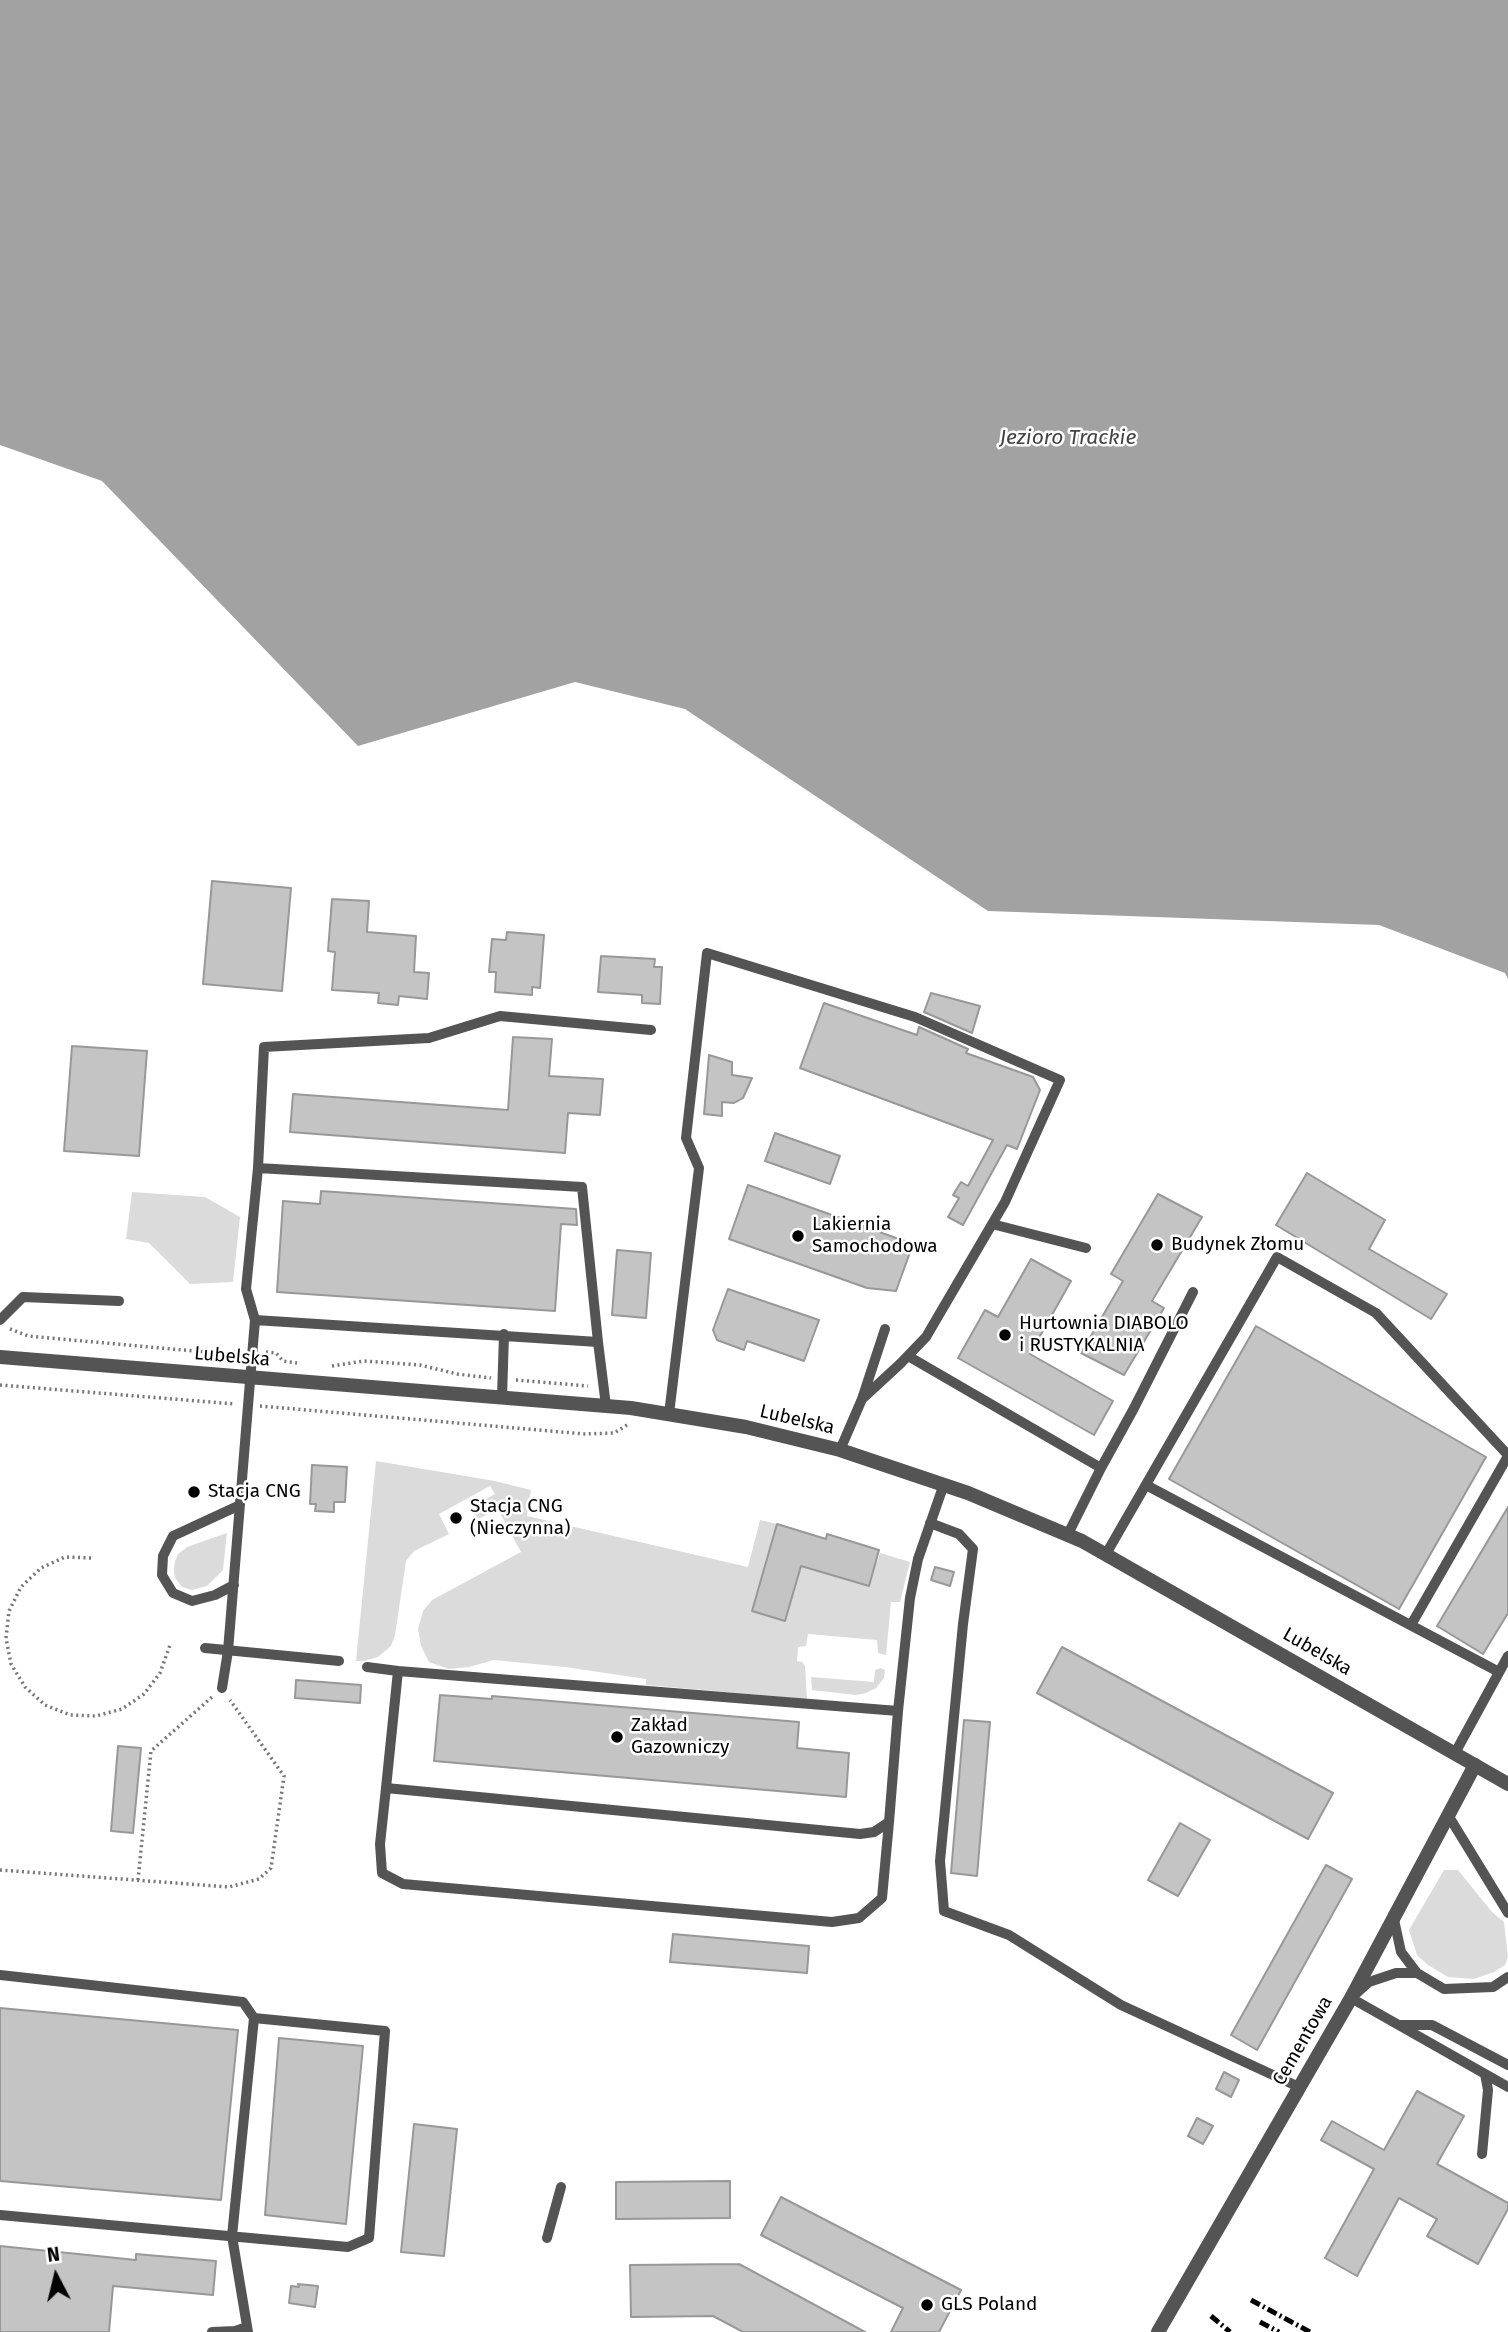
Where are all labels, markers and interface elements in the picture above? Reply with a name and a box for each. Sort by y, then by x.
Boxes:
water label: Jezioro Trackie [1000,425,1136,451]
place label: Lakiernia Samochodowa [812,1214,938,1258]
marker: Lakiernia Samochodowa [790,1228,806,1244]
place label: Budynek Złomu [1171,1234,1304,1256]
marker: Budynek Złomu [1149,1237,1165,1253]
place label: Hurtownia DIABOLO i RUSTYKALNIA [1019,1313,1189,1357]
marker: Hurtownia DIABOLO i RUSTYKALNIA [997,1327,1013,1343]
street label: Lubelska [193,1342,271,1372]
street label: Lubelska [757,1400,837,1440]
place label: Stacja CNG [208,1481,301,1503]
marker: Stacja CNG [186,1484,202,1500]
place label: Stacja CNG (Nieczynna) [470,1496,570,1540]
marker: Stacja CNG (Nieczynna) [448,1510,464,1526]
street label: Lubelska [1278,1623,1356,1681]
place label: Zakład Gazowniczy [631,1715,729,1759]
marker: Zakład Gazowniczy [609,1729,625,1745]
street label: Cementowa [1268,1992,1338,2090]
north arrow [21,2241,91,2311]
text: N [46,2242,61,2267]
place label: GLS Poland [941,2294,1037,2316]
marker: GLS Poland [919,2297,935,2313]

